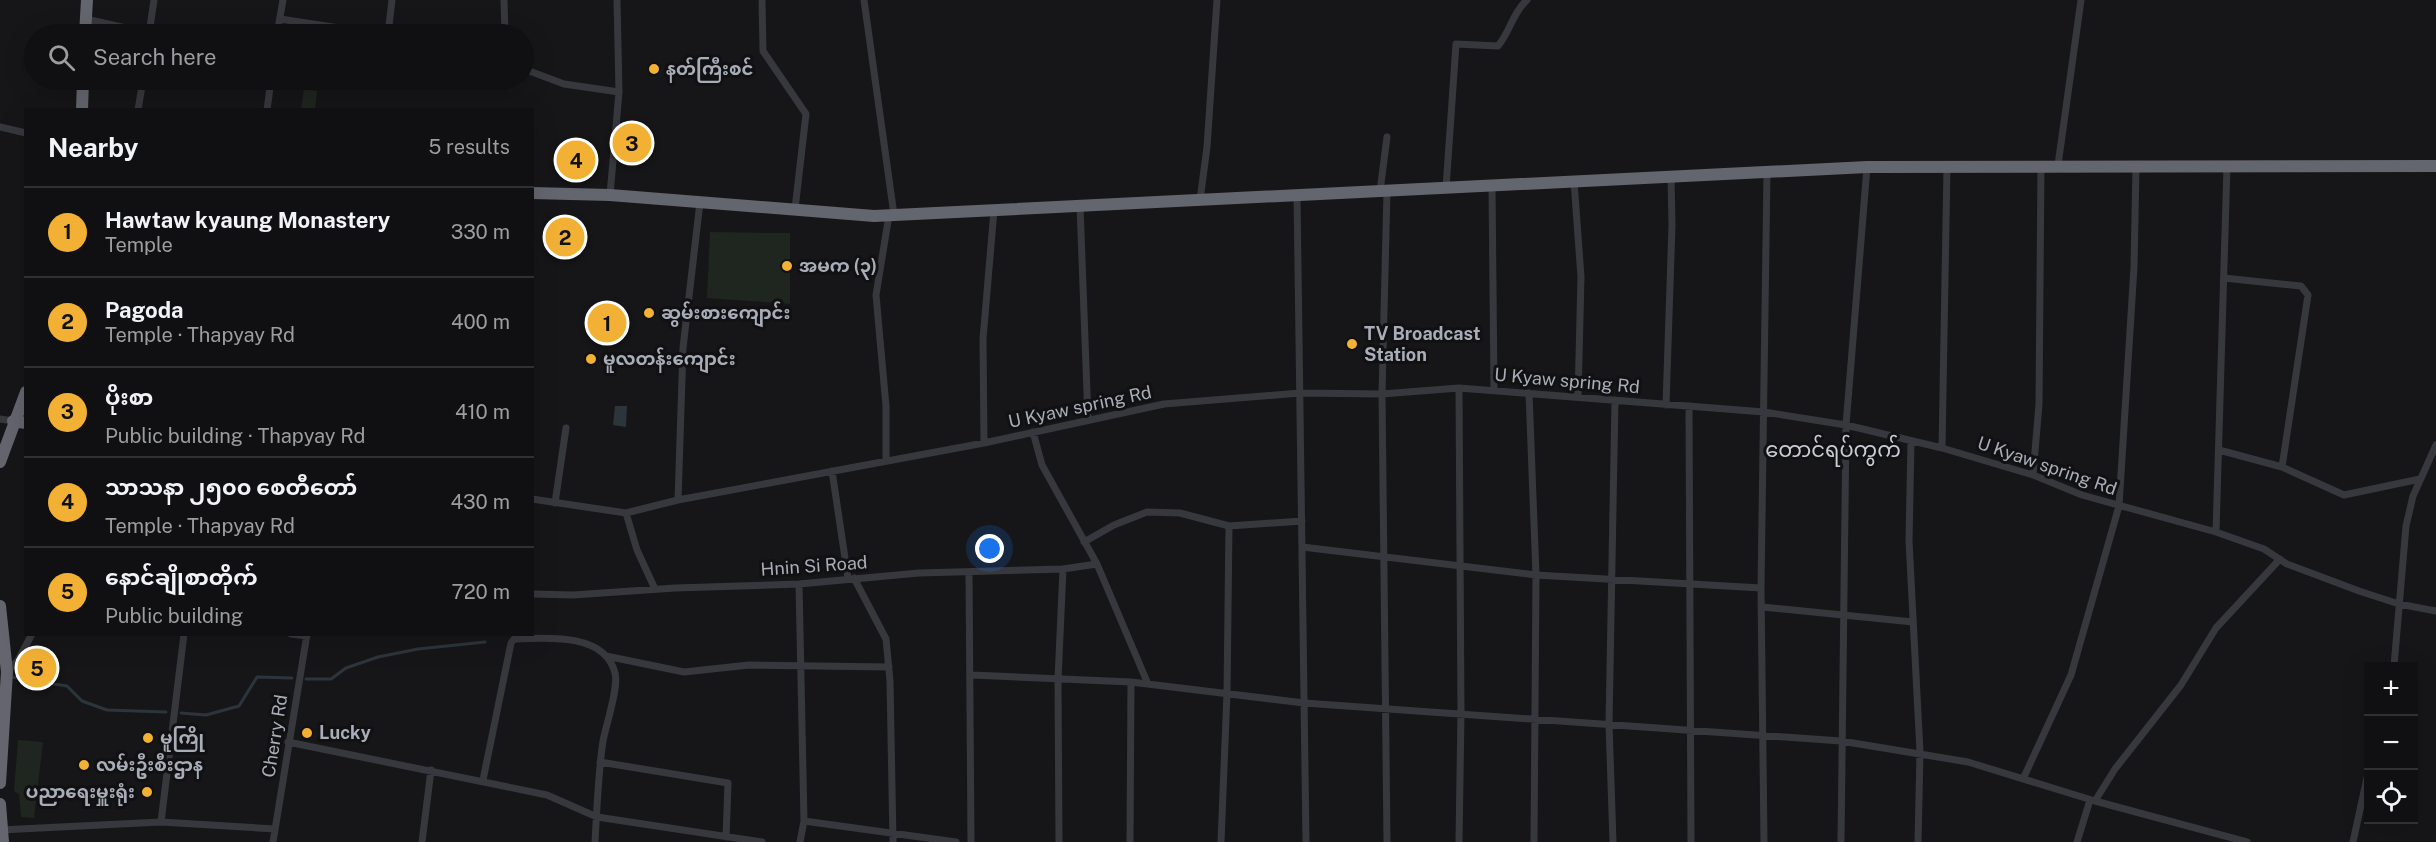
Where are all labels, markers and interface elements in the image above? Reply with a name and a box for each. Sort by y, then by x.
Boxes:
search box [24,24,534,90]
icon: search [45,41,78,74]
text: Search here [93,44,217,70]
place label: နတ်ကြီးစင် [666,57,753,83]
marker: နတ်ကြီးစင် [647,62,661,76]
pin: 3 [612,120,652,166]
text: Nearby [48,132,138,163]
text: 5 results [428,135,510,159]
pin: 4 [556,138,596,182]
text: Hawtaw kyaung Monastery [105,207,390,233]
pin: 2 [546,214,584,260]
text: 1 [63,220,72,244]
text: 330 m [451,220,510,244]
text: Temple [105,233,173,257]
place label: အမက (၃) [799,255,877,280]
marker: အမက (၃) [780,259,794,273]
text: Pagoda [105,297,184,323]
pin: 1 [588,300,626,346]
place label: ဆွမ်းစားကျောင်း [661,301,790,328]
marker: ဆွမ်းစားကျောင်း [642,306,656,320]
text: 2 [61,310,74,334]
text: 400 m [451,310,510,334]
text: Temple · Thapyay Rd [105,323,295,347]
place label: TV Broadcast Station [1364,323,1480,365]
marker: TV Broadcast Station [1345,337,1359,351]
place label: မူလတန်းကျောင်း [603,347,736,374]
marker: မူလတန်းကျောင်း [584,352,598,366]
street label: U Kyaw spring Rd [1493,364,1641,397]
street label: U Kyaw spring Rd [1006,381,1153,432]
text: ပိုးစာ [105,384,153,410]
text: 3 [61,400,74,424]
text: 410 m [455,400,510,424]
text: Public building · Thapyay Rd [105,424,365,448]
street label: U Kyaw spring Rd [1975,432,2120,499]
district label: တောင်ရပ်ကွက် [1765,434,1901,467]
text: သာသနာ ၂၅၀၀ စေတီတော် [105,474,357,500]
text: 4 [61,490,74,514]
text: 430 m [451,490,510,514]
text: Temple · Thapyay Rd [105,514,295,538]
your location [975,534,1004,563]
street label: Hnin Si Road [760,551,868,580]
text: နောင်ချိုစာတိုက် [105,564,258,590]
text: 5 [61,580,74,604]
text: 720 m [452,580,510,604]
text: Public building [105,604,243,628]
pin: 5 [18,646,57,690]
map controls [2364,662,2418,824]
button: + [2364,662,2418,716]
street label: Cherry Rd [258,693,291,779]
button: − [2364,716,2418,770]
place label: Lucky [319,722,371,743]
place label: မူကြို [160,726,205,752]
marker: Lucky [300,726,314,740]
marker: မူကြို [141,731,155,745]
place label: လမ်းဦးစီးဌာန [96,753,203,779]
marker: လမ်းဦးစီးဌာန [77,758,91,772]
button: locate [2364,770,2418,824]
place label: ပညာရေးမှူးရုံး [26,781,135,806]
marker: ပညာရေးမှူးရုံး [140,785,154,799]

